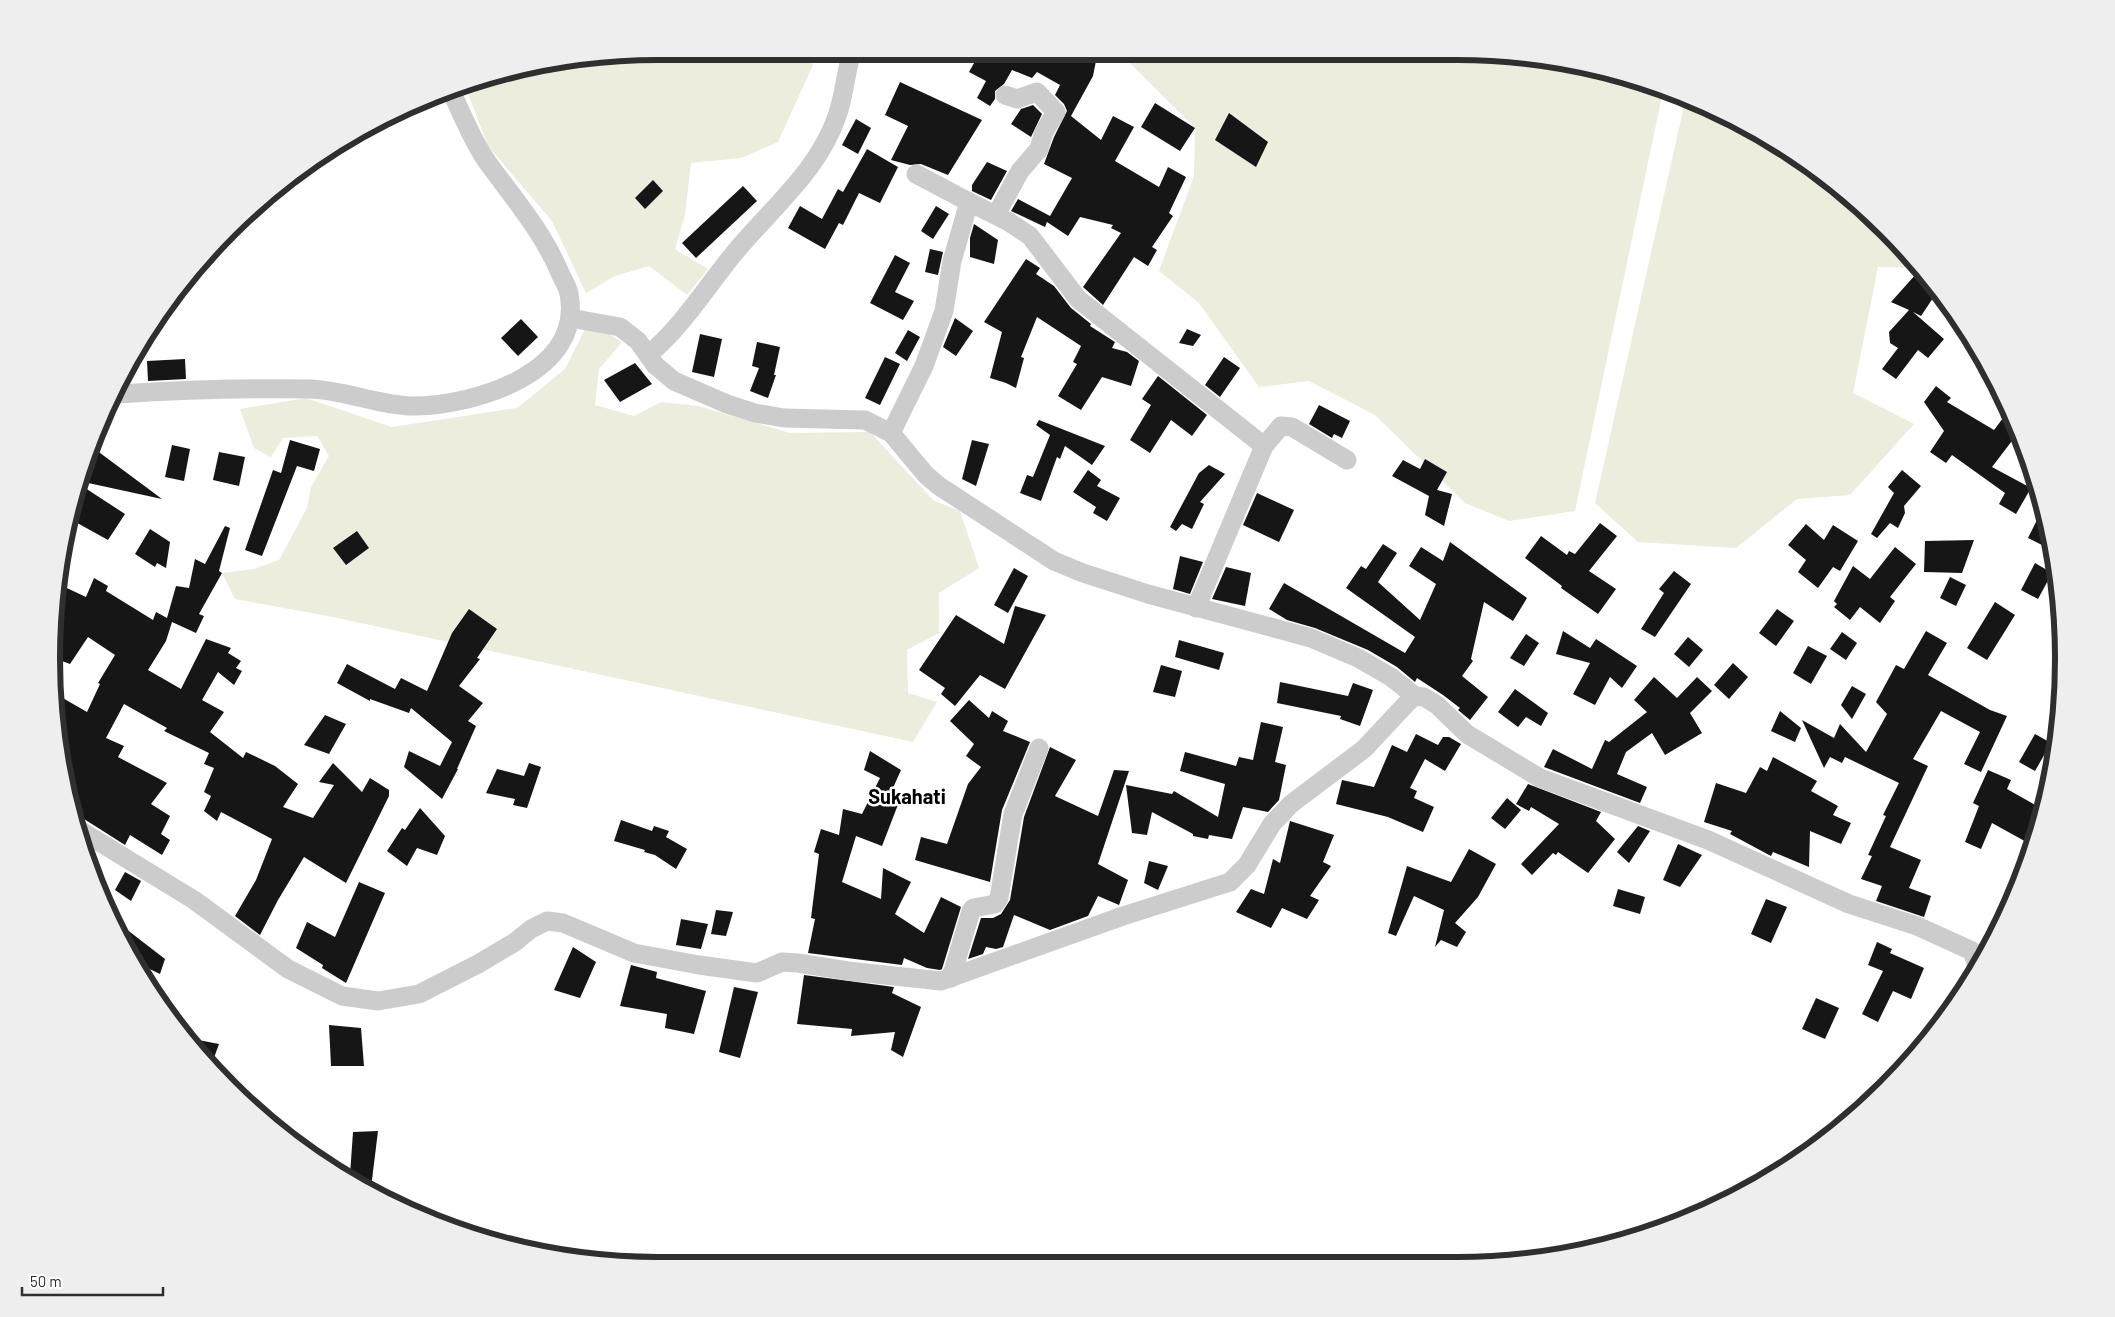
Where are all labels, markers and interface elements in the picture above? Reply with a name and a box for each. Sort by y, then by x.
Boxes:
district label: Sukahati [868,784,946,808]
scale bar [22,1264,164,1296]
text: 50 m [30,1272,62,1290]

